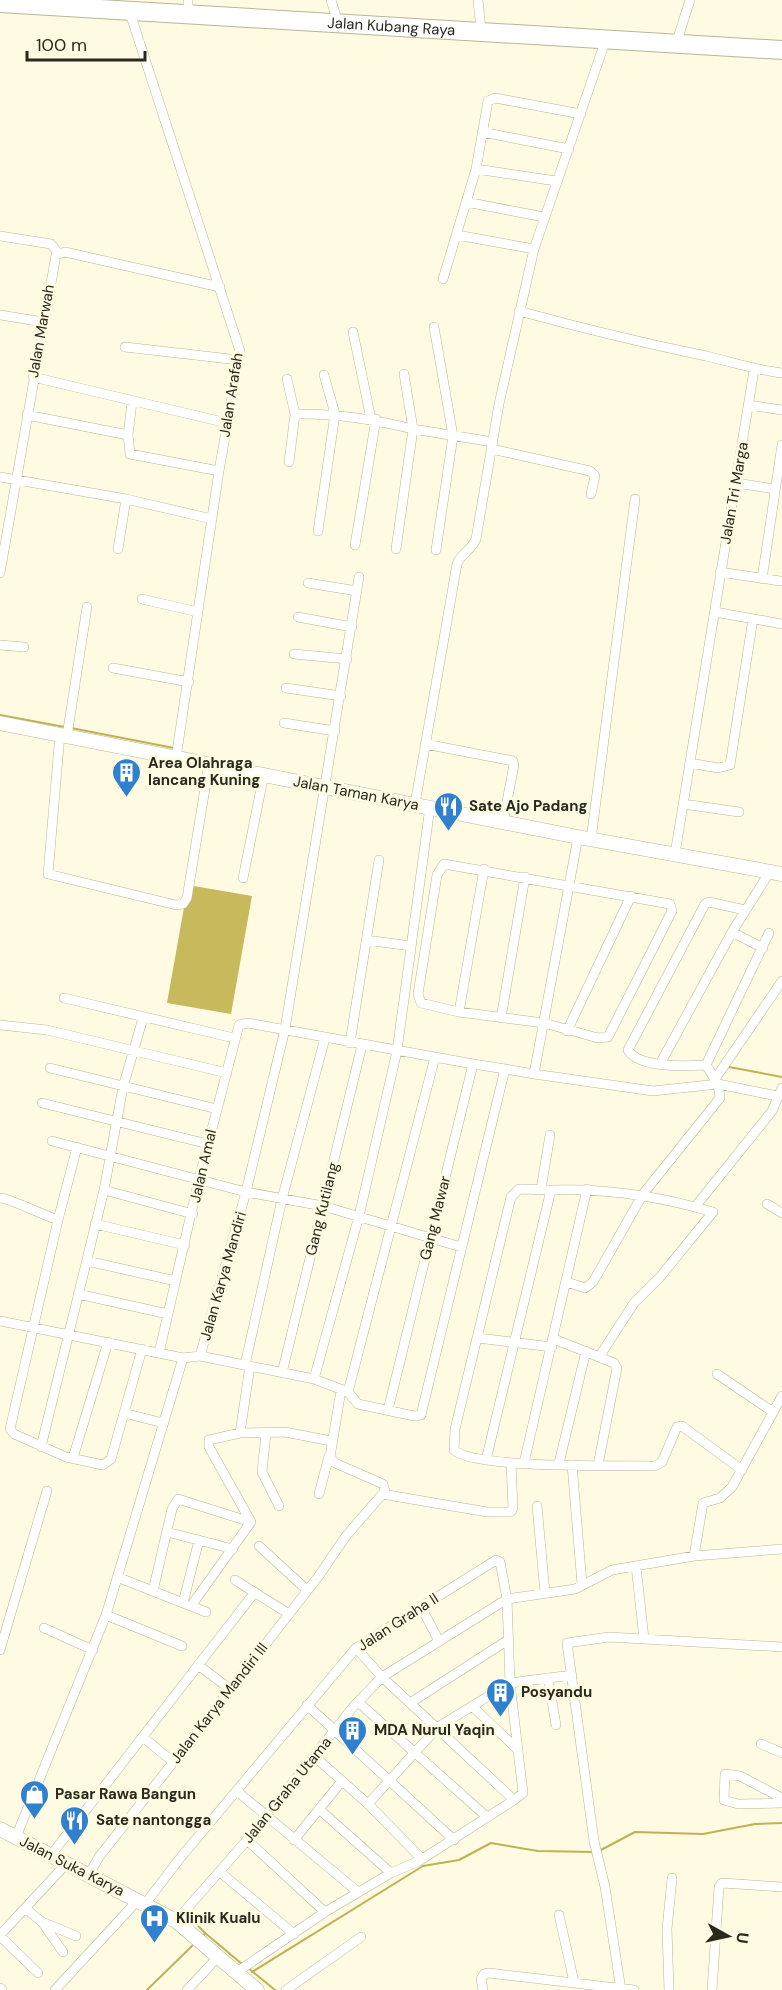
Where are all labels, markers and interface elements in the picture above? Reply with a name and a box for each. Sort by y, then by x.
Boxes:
street label: Jalan Kubang Raya [327,13,456,40]
scale bar [27,24,146,62]
text: 100 m [36,33,87,57]
street label: Jalan Marwah [23,283,59,379]
street label: Jalan Arafah [214,351,248,439]
street label: Jalan Tri Marga [715,440,753,546]
place label: Area Olahraga lancang Kuning [148,753,260,790]
building icon: Area Olahraga lancang Kuning [111,756,143,798]
street label: Jalan Taman Karya [291,771,421,815]
restaurant icon: Sate Ajo Padang [432,790,464,832]
place label: Sate Ajo Padang [469,796,587,816]
street label: Jalan Amal [185,1127,221,1205]
street label: Gang Kutilang [301,1160,343,1258]
street label: Gang Mawar [415,1173,455,1262]
street label: Jalan Karya Mandiri [195,1209,251,1343]
street label: Jalan Graha II [354,1588,442,1656]
street label: Jalan Karya Mandiri III [166,1639,272,1767]
building icon: Posyandu [484,1676,516,1718]
place label: Posyandu [521,1682,592,1702]
building icon: MDA Nurul Yaqin [337,1714,369,1756]
place label: MDA Nurul Yaqin [374,1720,495,1740]
street label: Jalan Graha Utama [238,1733,336,1847]
shop icon: Pasar Rawa Bangun [18,1778,50,1820]
place label: Pasar Rawa Bangun [55,1784,196,1804]
restaurant icon: Sate nantongga [59,1804,91,1846]
place label: Sate nantongga [96,1810,211,1830]
street label: Jalan Suka Karya [16,1831,128,1901]
hospital icon: Klinik Kualu [139,1902,171,1944]
north arrow [698,1906,758,1966]
place label: Klinik Kualu [176,1908,260,1928]
text: U [731,1931,754,1945]

